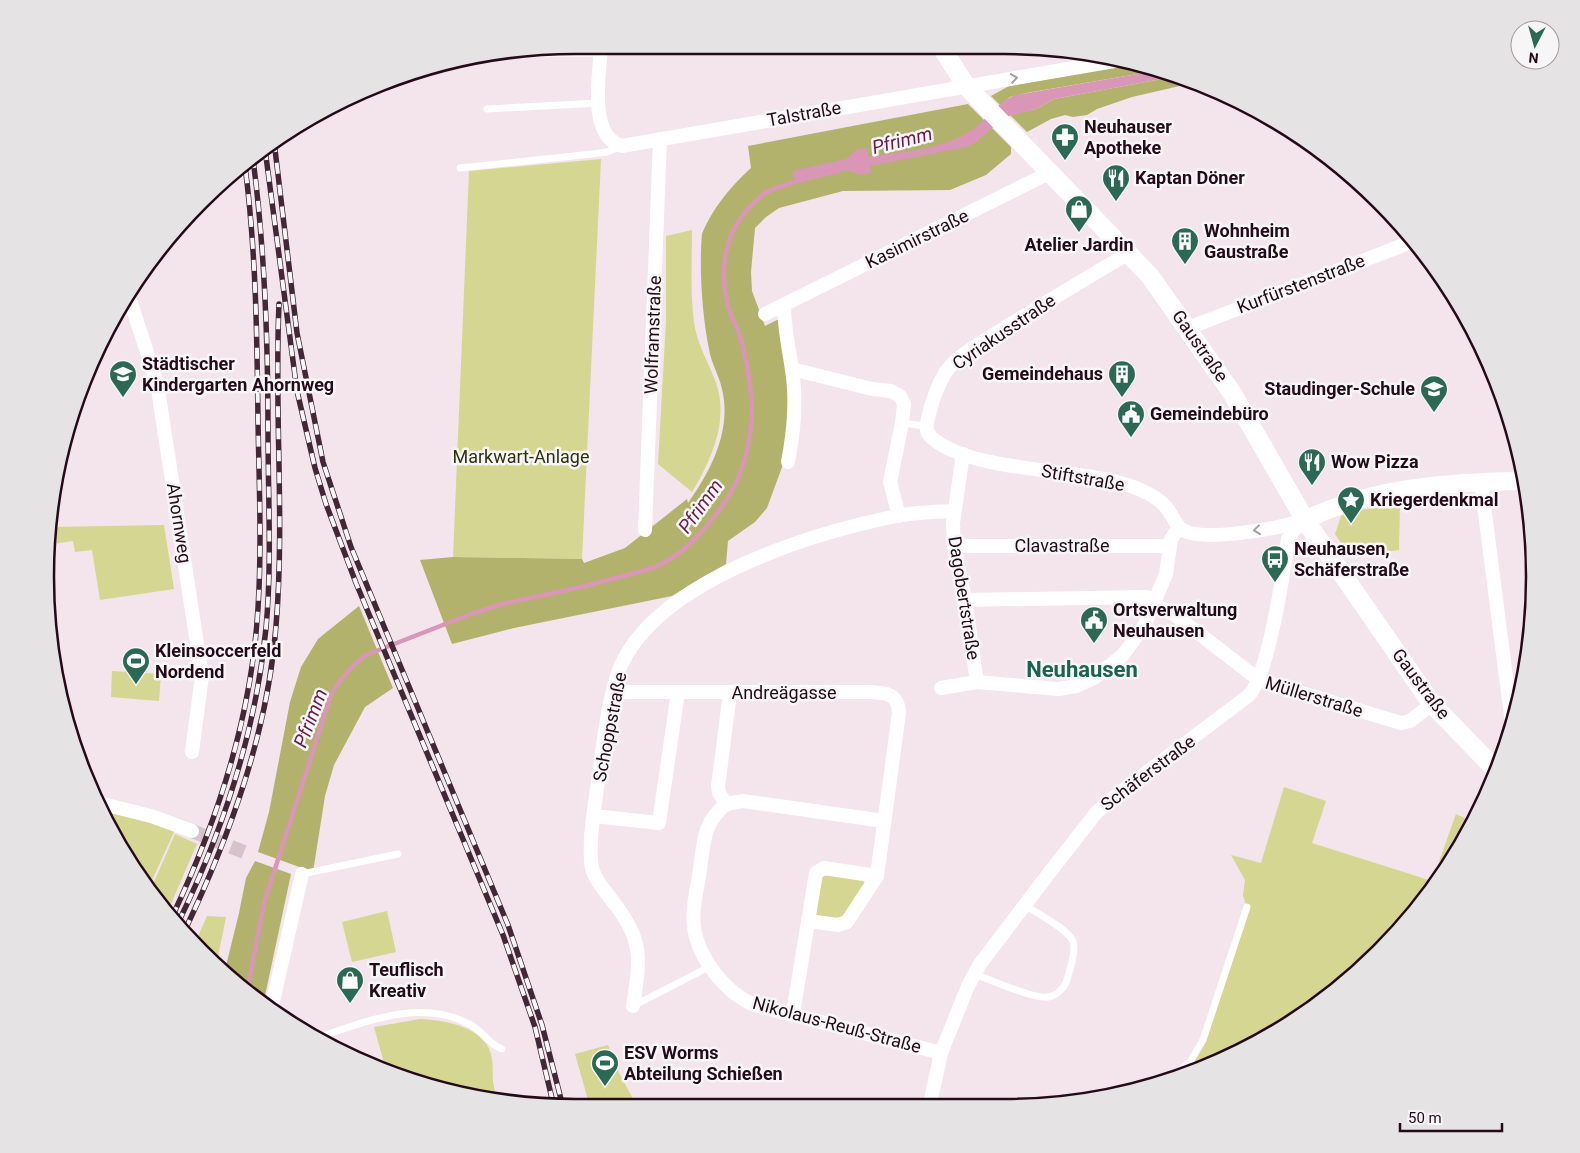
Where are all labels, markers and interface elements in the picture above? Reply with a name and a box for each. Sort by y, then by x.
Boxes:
north arrow [1510,20,1560,70]
text: N [1528,49,1539,66]
one-way arrow [1010,73,1018,83]
street label: Talstraße [765,97,843,130]
place label: Neuhauser Apotheke [1084,116,1172,158]
water label: Pfrimm [870,122,935,159]
pharmacy icon: Neuhauser Apotheke [1050,122,1080,161]
restaurant icon: Kaptan Döner [1101,163,1131,202]
place label: Kaptan Döner [1135,167,1245,188]
shop icon: Atelier Jardin [1064,194,1094,233]
street label: Kasimirstraße [862,205,972,273]
place label: Wohnheim Gaustraße [1204,220,1290,262]
building icon: Wohnheim Gaustraße [1170,226,1200,265]
place label: Atelier Jardin [1024,234,1134,255]
street label: Kurfürstenstraße [1234,250,1368,318]
street label: Wolframstraße [640,275,665,395]
street label: Cyriakusstraße [948,289,1059,374]
street label: Gaustraße [1168,306,1233,386]
place label: Städtischer Kindergarten Ahornweg [142,353,334,395]
school or university icon: Städtischer Kindergarten Ahornweg [108,359,138,398]
building icon: Gemeindehaus [1107,359,1137,398]
place label: Gemeindehaus [982,363,1103,384]
school or university icon: Staudinger-Schule [1419,374,1449,413]
place label: Staudinger-Schule [1264,378,1415,399]
public building icon: Gemeindebüro [1116,399,1146,438]
place label: Gemeindebüro [1150,403,1269,424]
park label: Markwart-Anlage [453,446,589,467]
restaurant icon: Wow Pizza [1297,447,1327,486]
place label: Wow Pizza [1331,451,1419,472]
street label: Stiftstraße [1040,460,1126,495]
water label: Pfrimm [673,475,728,538]
street label: Ahornweg [163,481,196,565]
place icon: Kriegerdenkmal [1336,485,1366,524]
place label: Kriegerdenkmal [1370,489,1499,510]
one-way arrow [1253,524,1261,535]
street label: Dagobertstraße [944,535,985,661]
street label: Clavastraße [1014,535,1110,556]
place label: Neuhausen, Schäferstraße [1294,538,1409,580]
bus stop icon: Neuhausen, Schäferstraße [1260,544,1290,583]
place label: Ortsverwaltung Neuhausen [1113,599,1237,641]
public building icon: Ortsverwaltung Neuhausen [1079,605,1109,644]
place label: Kleinsoccerfeld Nordend [155,640,281,682]
street label: Gaustraße [1388,644,1455,723]
sports icon: Kleinsoccerfeld Nordend [121,646,151,685]
district label: Neuhausen [1026,657,1138,682]
street label: Schoppstraße [589,670,630,784]
street label: Müllerstraße [1263,672,1366,721]
street label: Andreägasse [731,682,837,703]
water label: Pfrimm [289,686,332,751]
street label: Schäferstraße [1096,730,1199,815]
place label: Teuflisch Kreativ [369,959,444,1001]
shop icon: Teuflisch Kreativ [335,965,365,1004]
street label: Nikolaus-Reuß-Straße [751,992,924,1057]
place label: ESV Worms Abteilung Schießen [624,1042,783,1084]
sports icon: ESV Worms Abteilung Schießen [590,1048,620,1087]
scale bar [1400,1100,1502,1132]
text: 50 m [1408,1109,1442,1127]

